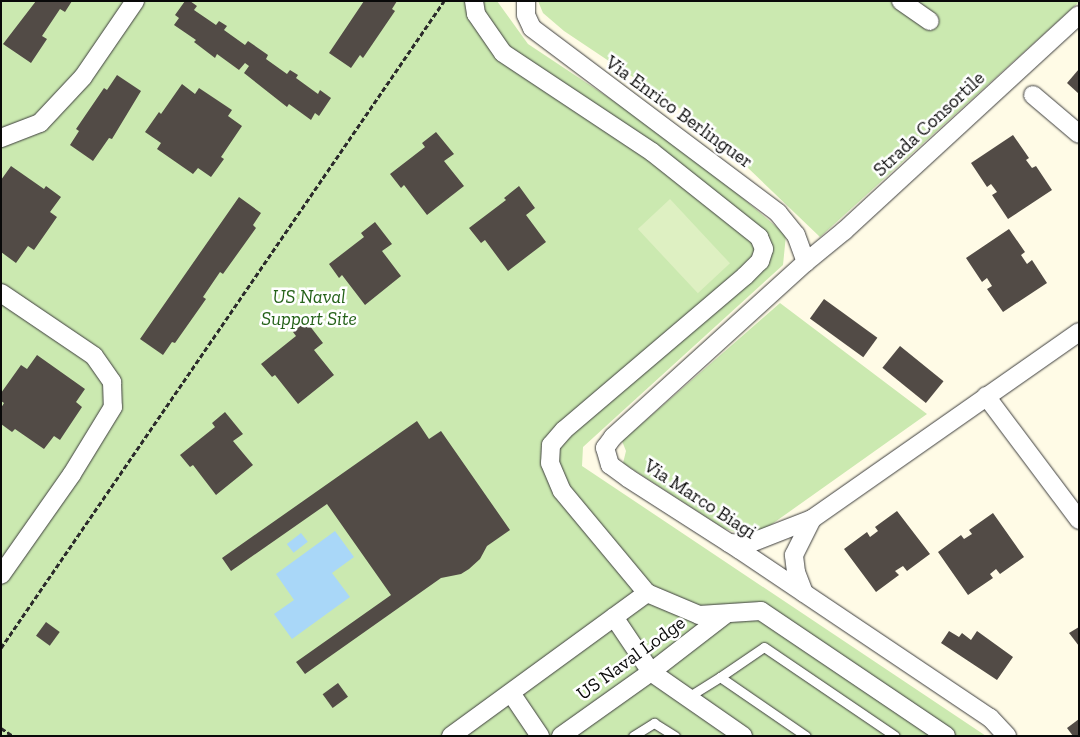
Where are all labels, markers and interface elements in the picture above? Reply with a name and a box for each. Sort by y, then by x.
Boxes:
street label: Via Enrico Berlinguer [601,51,757,173]
street label: Strada Consortile [869,67,989,181]
park label: US Naval Support Site [261,286,357,330]
street label: Via Marco Biagi [640,454,760,544]
street label: US Naval Lodge [572,611,690,705]

